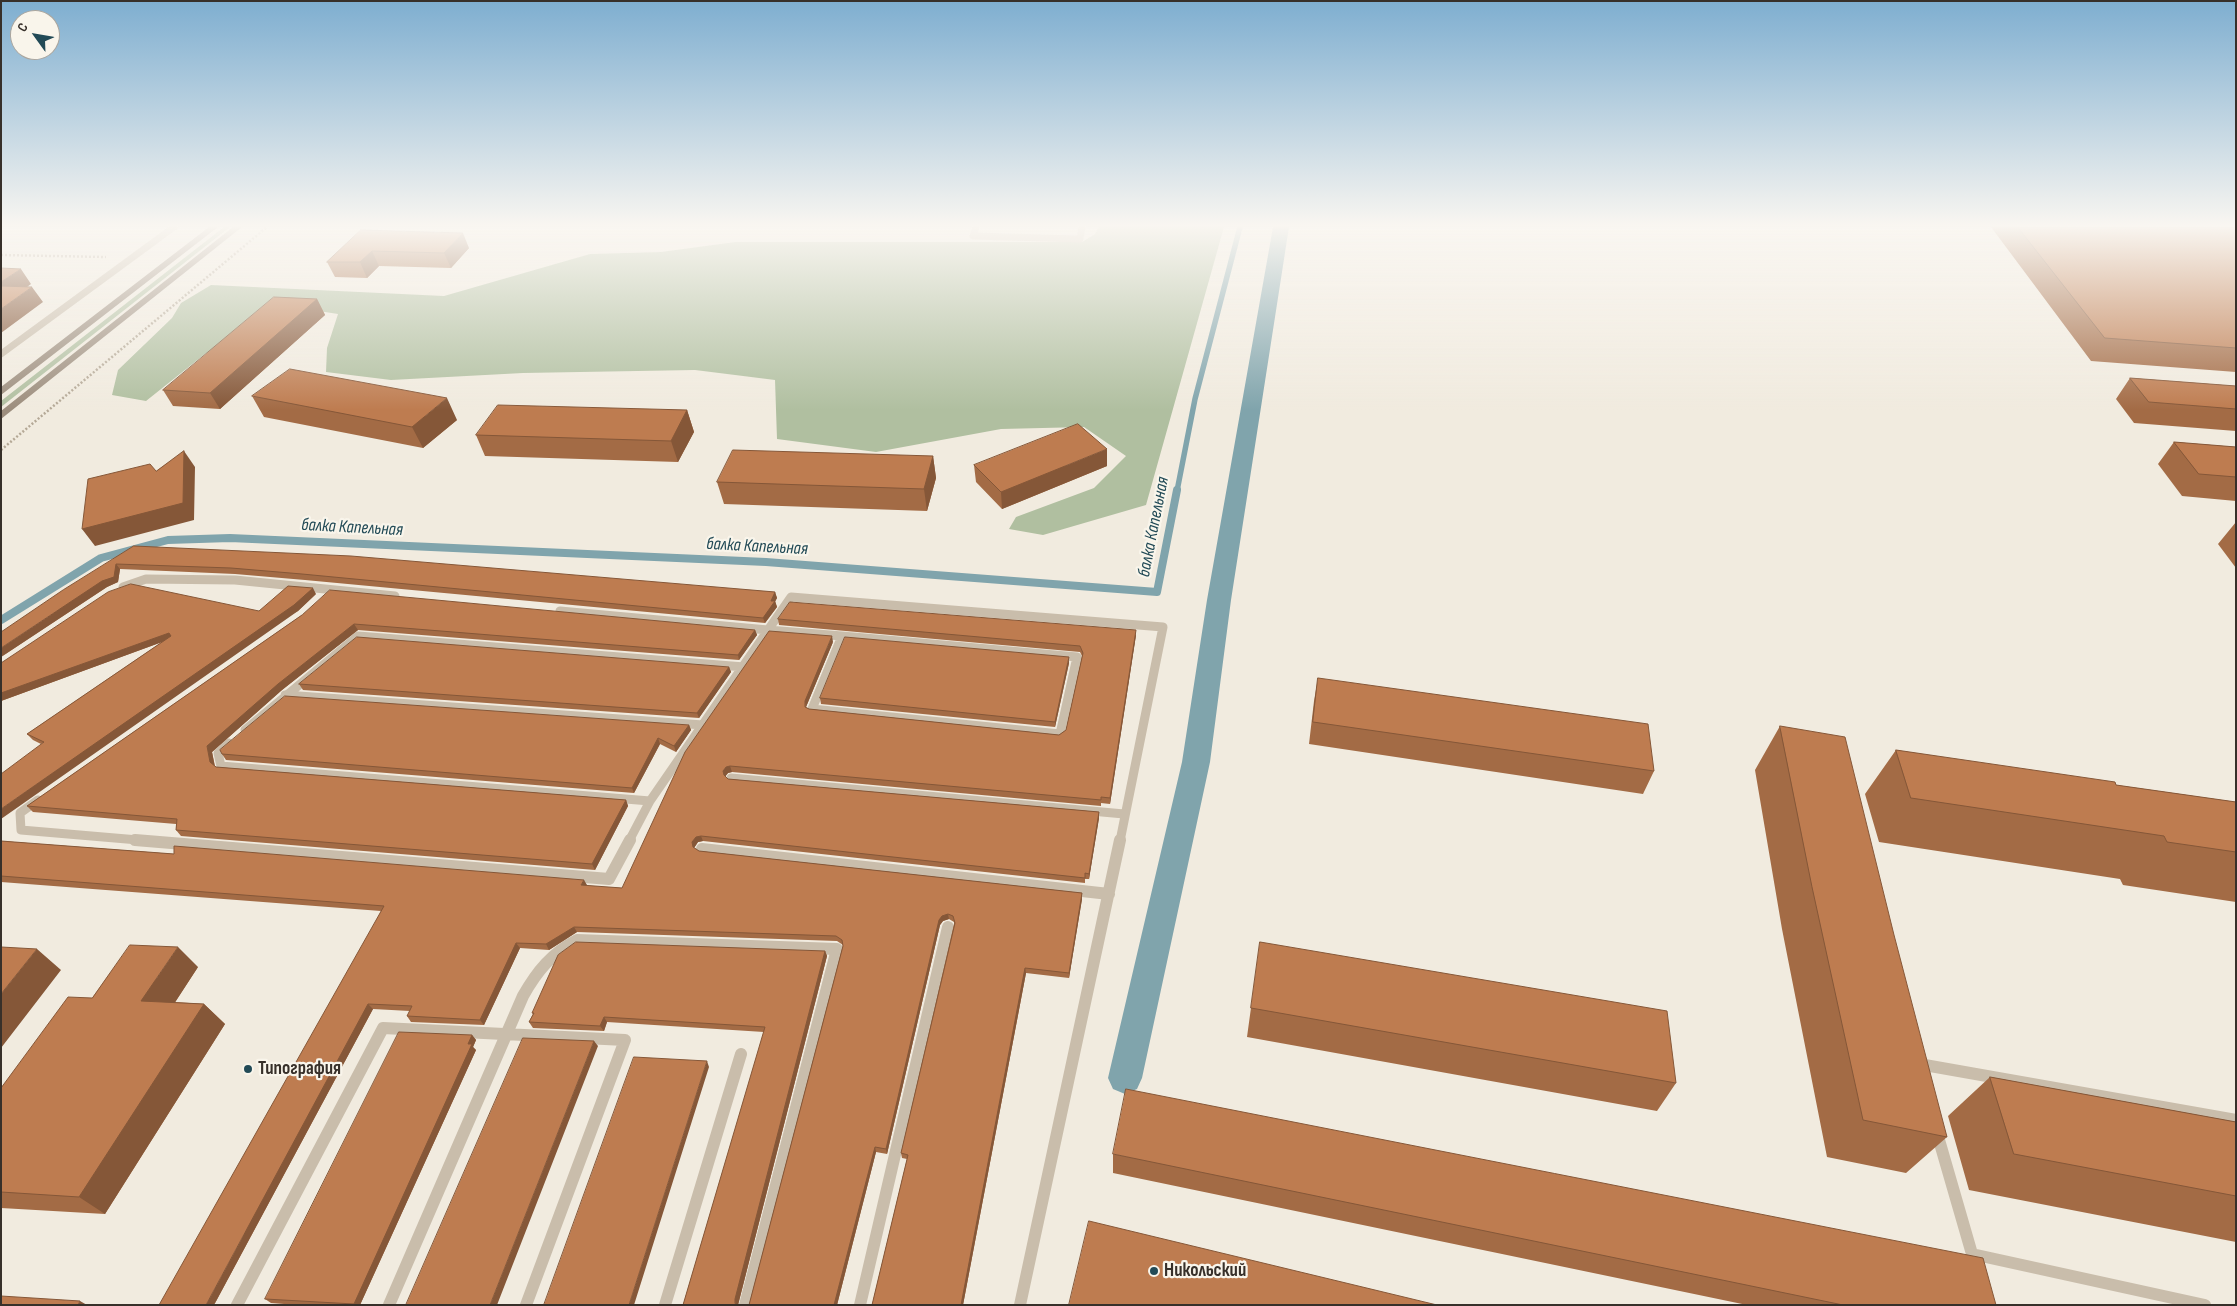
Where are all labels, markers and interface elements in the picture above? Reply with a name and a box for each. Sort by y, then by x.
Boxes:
north arrow [10,10,60,60]
text: С [14,20,32,35]
water label: балка Капельная [1134,475,1174,579]
water label: балка Капельная [301,515,403,541]
water label: балка Капельная [706,534,808,560]
place label: Типография [258,1058,341,1080]
marker: Типография [242,1063,254,1075]
place label: Никольский [1164,1260,1246,1282]
marker: Никольский [1148,1265,1160,1277]

